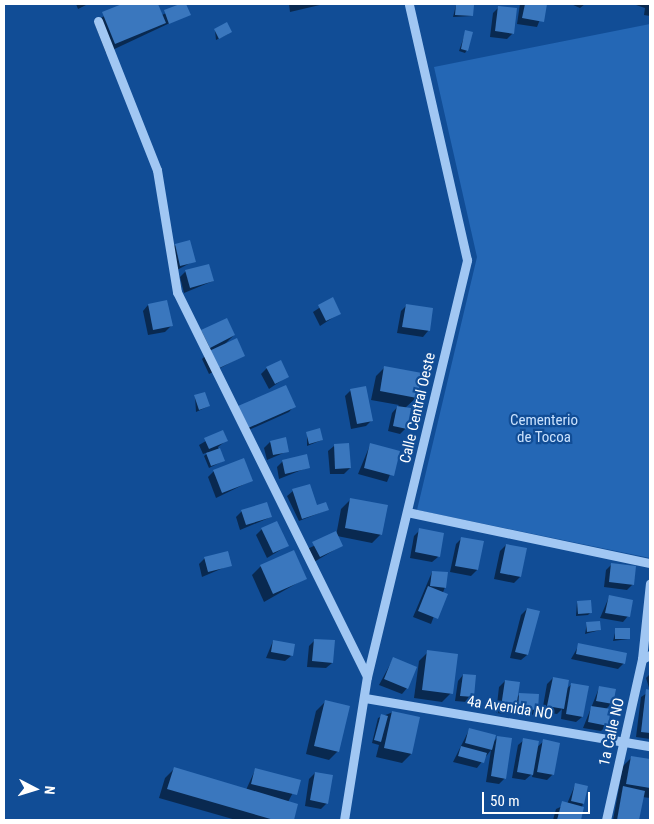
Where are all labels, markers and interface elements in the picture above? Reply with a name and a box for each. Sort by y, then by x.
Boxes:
street label: Calle Central Oeste [397,351,439,465]
park label: Cementerio de Tocoa [510,411,578,446]
street label: 4a Avenida NO [466,692,554,724]
street label: 1a Calle NO [595,696,629,768]
north arrow [10,764,60,814]
scale bar [484,782,592,814]
text: N [42,785,58,795]
text: 50 m [490,792,520,810]

